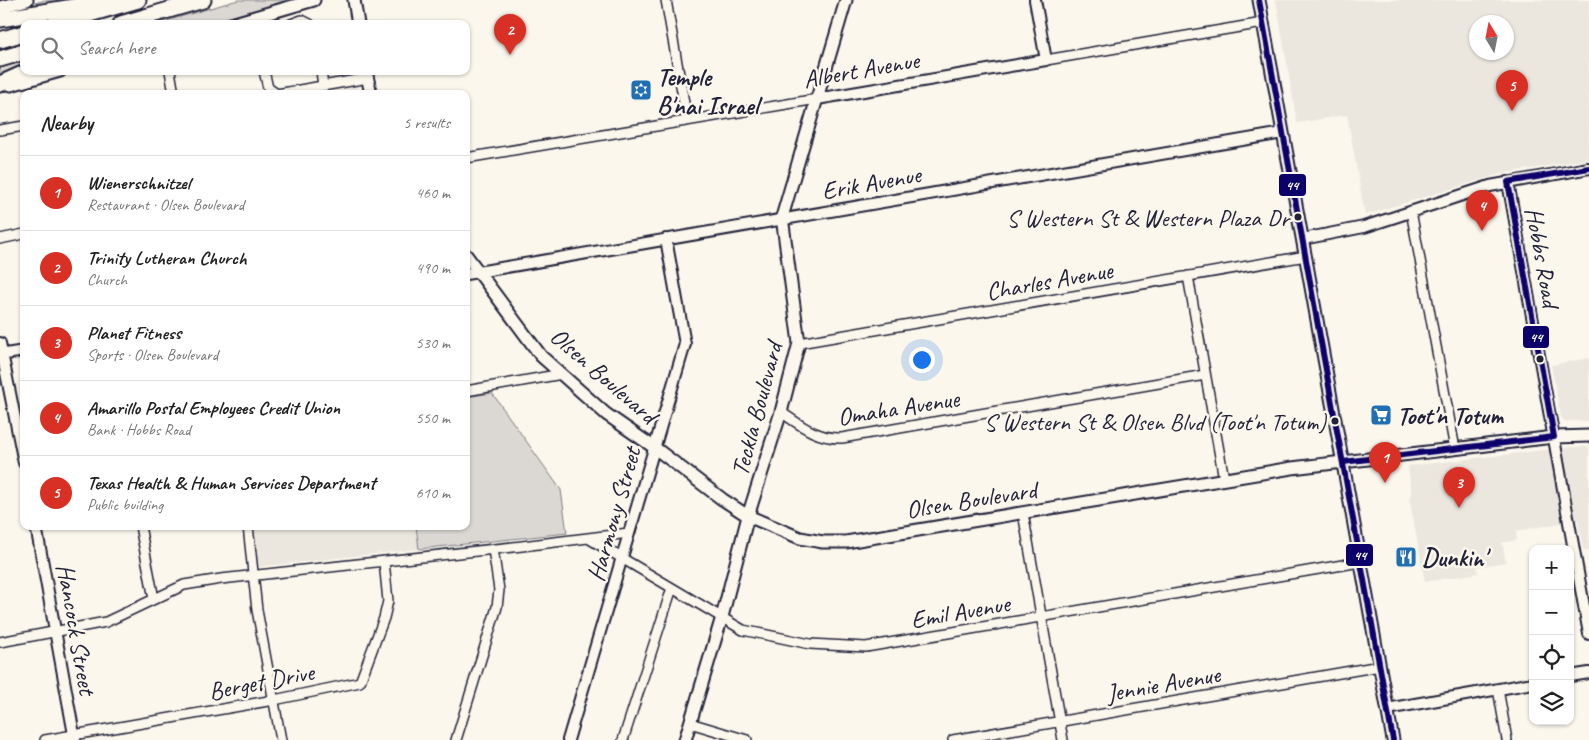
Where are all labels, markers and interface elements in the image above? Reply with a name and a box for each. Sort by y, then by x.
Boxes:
pin: 2 [494,14,526,55]
north arrow [1469,15,1514,60]
search box [20,20,470,75]
icon: search [38,34,66,62]
text: Search here [78,36,155,60]
street label: Albert Avenue [801,44,923,96]
place label: Temple B'nai Israel [657,61,763,122]
pin: 5 [1496,70,1528,111]
synagogue icon: Temple B'nai Israel [629,78,653,102]
text: Nearby [40,110,93,136]
text: 5 results [403,113,450,133]
street label: Erik Avenue [819,158,925,207]
text: Wienerschnitzel [87,171,190,195]
line badge: 44 [1278,173,1307,197]
text: 44 [1286,177,1300,194]
text: 1 [52,183,60,203]
text: 460 m [416,183,450,203]
pin: 4 [1466,190,1498,231]
text: Restaurant · Olsen Boulevard [87,195,244,215]
place label: S Western St & Western Plaza Dr [1007,203,1291,233]
street label: Hobbs Road [1518,205,1567,314]
marker: S Western St & Western Plaza Dr [1293,212,1303,222]
text: Trinity Lutheran Church [87,246,247,270]
street label: Charles Avenue [983,254,1117,308]
text: 2 [52,258,60,278]
text: 490 m [416,258,450,278]
text: Church [87,270,127,290]
street label: Olsen Boulevard [543,320,667,434]
text: Planet Fitness [87,321,181,345]
line badge: 44 [1522,325,1550,349]
text: 44 [1530,329,1544,346]
text: 3 [52,333,60,353]
text: 530 m [416,333,450,353]
street label: Teckla Boulevard [724,335,791,479]
text: Sports · Olsen Boulevard [87,345,218,365]
your location [909,347,935,373]
unlabelled marker [1535,354,1545,364]
street label: Omaha Avenue [835,382,963,433]
text: Amarillo Postal Employees Credit Union [87,396,340,420]
place label: Toot'n Totum [1397,400,1505,432]
supermarket icon: Toot'n Totum [1369,403,1393,427]
place label: S Western St & Olsen Blvd (Toot'n Totum) [984,407,1327,437]
text: 4 [52,408,60,428]
text: 550 m [416,408,450,428]
marker: S Western St & Olsen Blvd (Toot'n Totum) [1330,416,1340,426]
text: Bank · Hobbs Road [87,420,190,440]
street label: Harmony Street [580,441,649,585]
pin: 1 [1369,442,1401,483]
pin: 3 [1443,467,1475,508]
text: Texas Health & Human Services Department [87,471,376,495]
street label: Olsen Boulevard [904,473,1043,526]
text: 5 [53,483,59,503]
text: 610 m [416,483,450,503]
text: Public building [87,495,163,515]
place label: Dunkin' [1422,542,1491,574]
line badge: 44 [1345,543,1374,567]
restaurant icon: Dunkin' [1394,545,1418,569]
map controls [1529,545,1574,725]
button: + [1529,545,1574,590]
text: 44 [1354,547,1368,564]
street label: Hancock Street [49,561,104,700]
street label: Emil Avenue [908,587,1014,636]
button: − [1529,590,1574,635]
button: locate [1529,635,1574,680]
street label: Berget Drive [206,656,318,708]
street label: Jennie Avenue [1103,658,1224,710]
button: layers [1529,680,1574,725]

